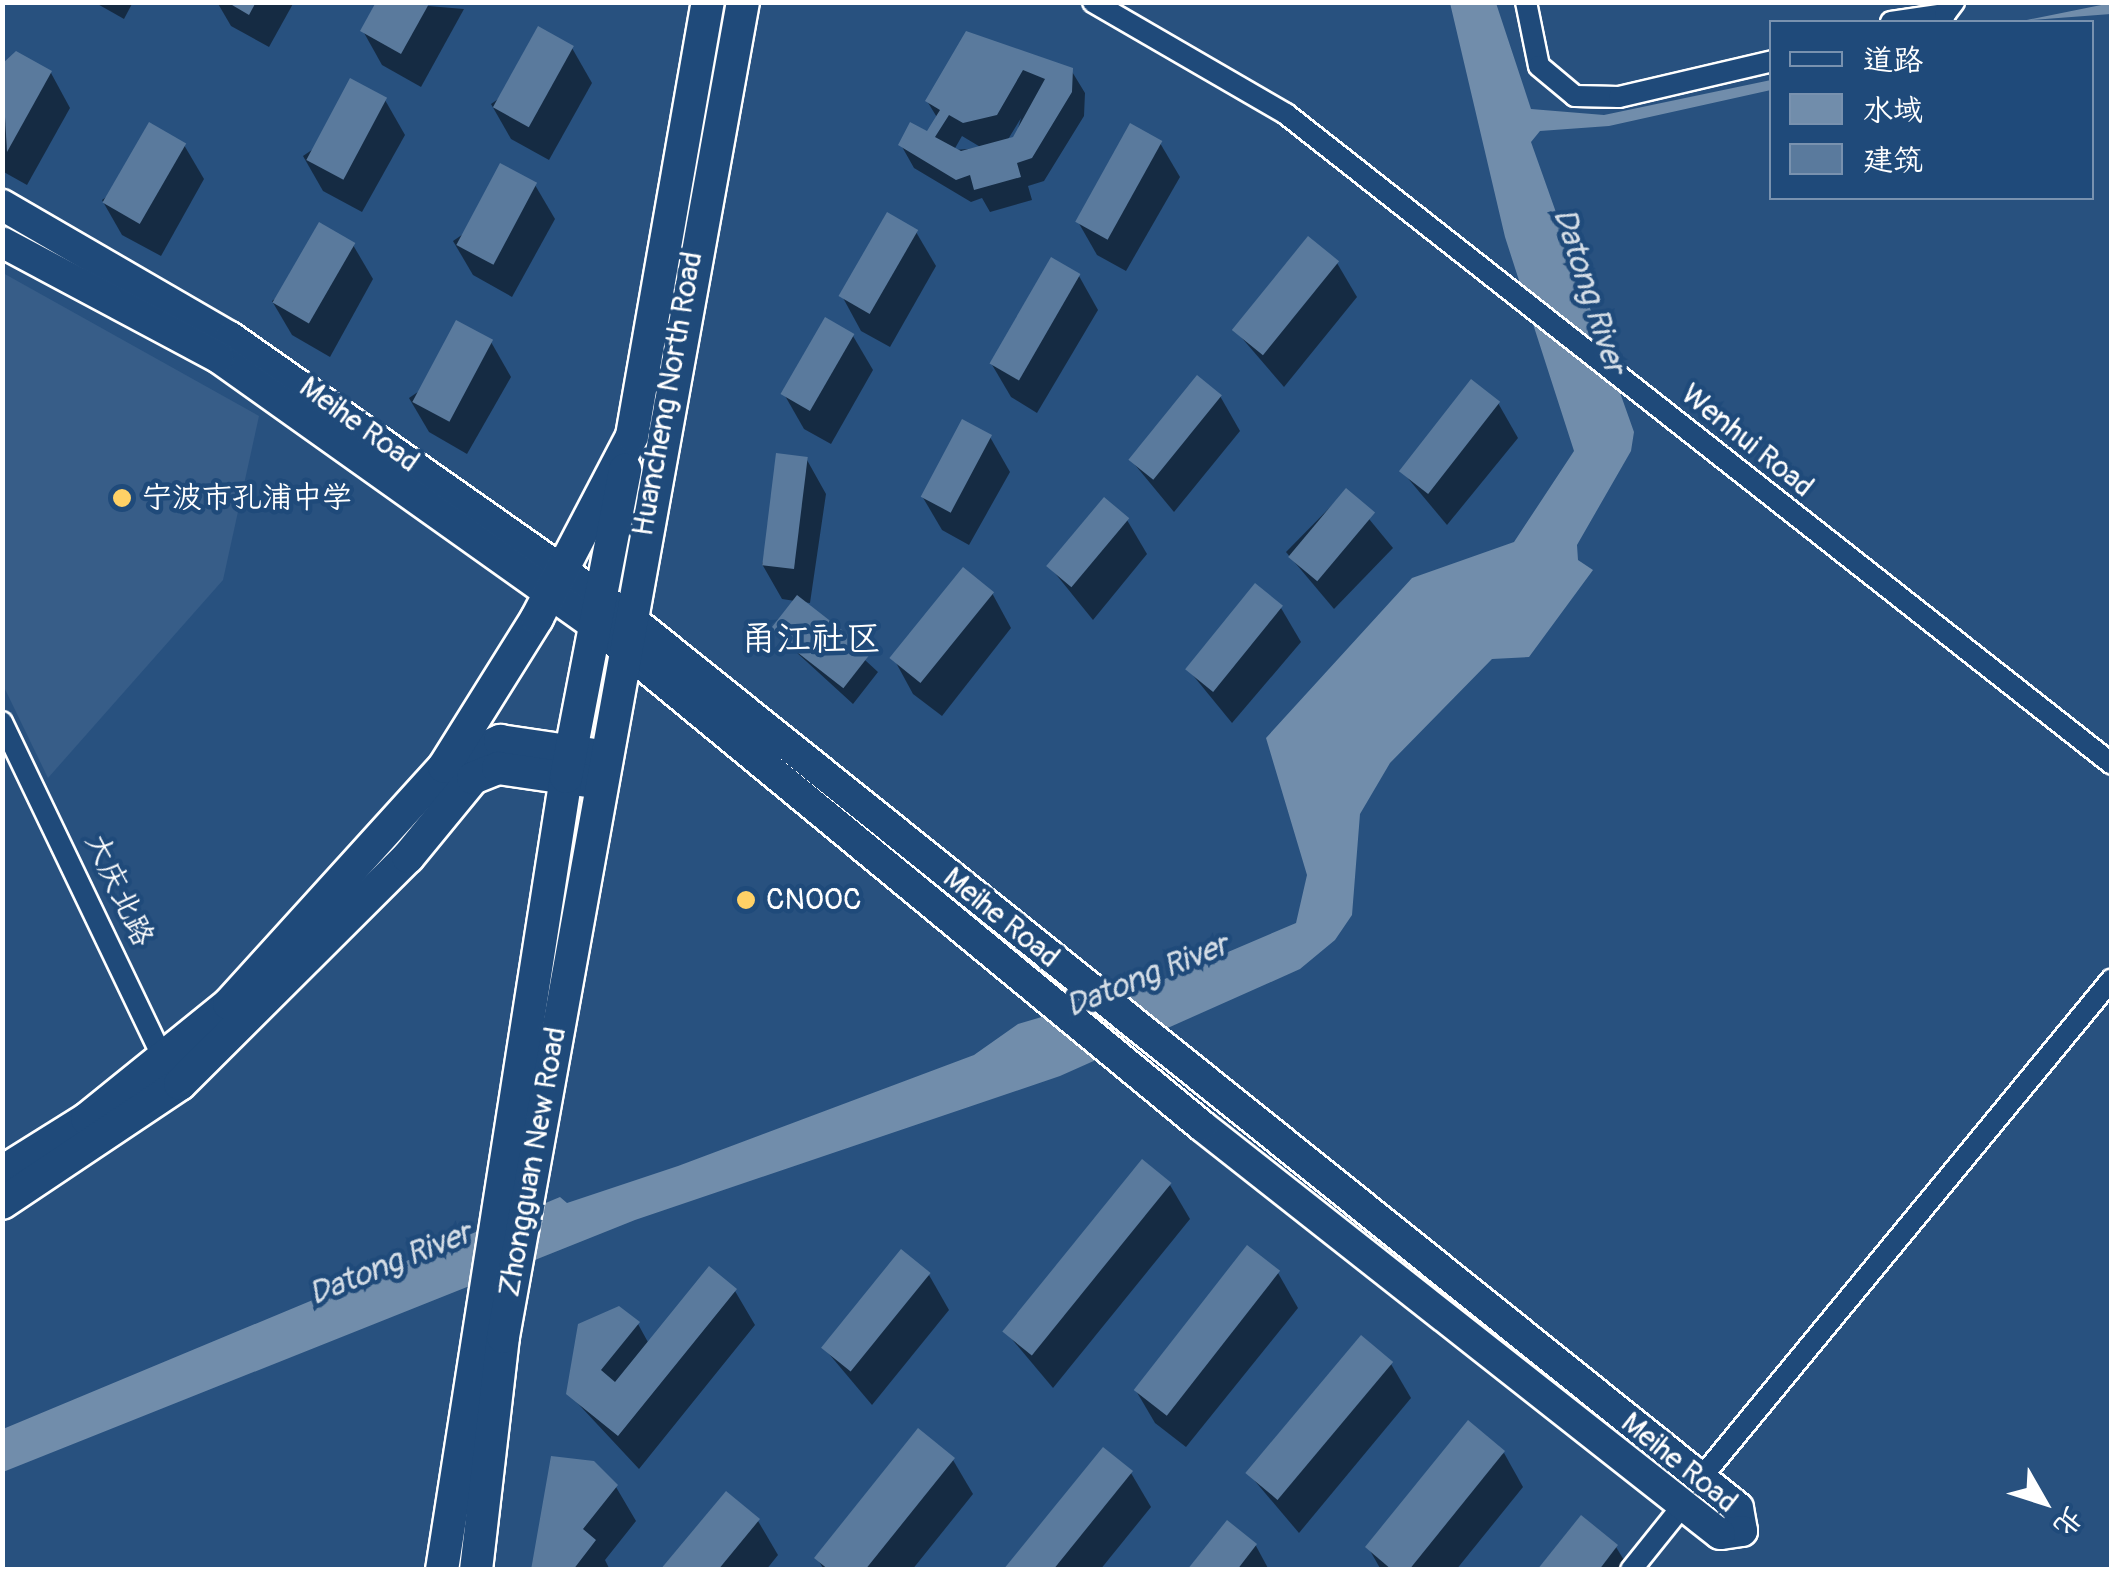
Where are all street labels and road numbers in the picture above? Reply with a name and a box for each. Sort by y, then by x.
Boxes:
street label: Huancheng North Road [625,249,711,539]
street label: Meihe Road [292,370,426,480]
street label: Wenhui Road [1674,377,1820,505]
street label: 大庆北路 [77,828,161,952]
street label: Meihe Road [936,860,1066,976]
street label: Zhongguan New Road [492,1024,574,1300]
street label: Meihe Road [1614,1405,1744,1521]

